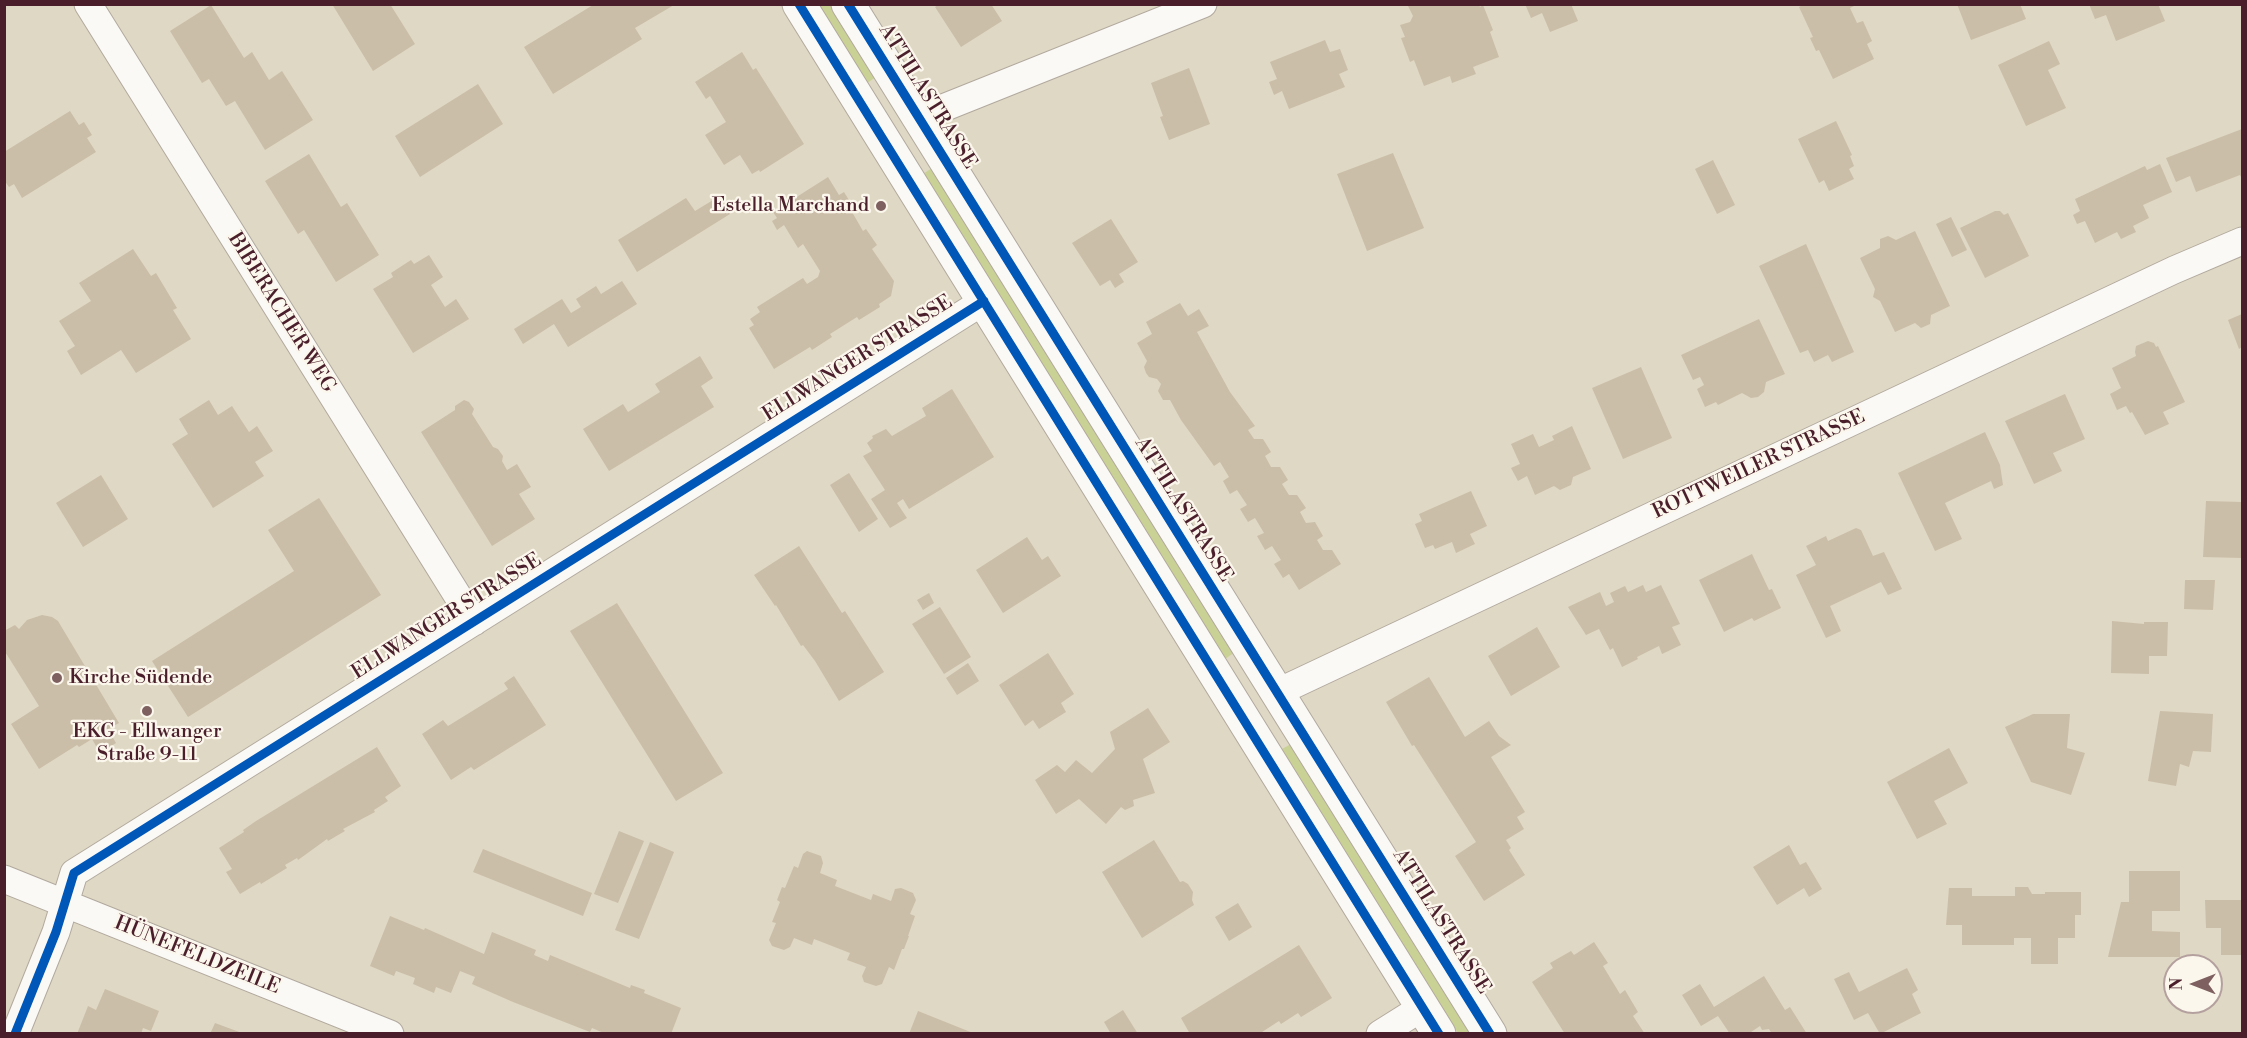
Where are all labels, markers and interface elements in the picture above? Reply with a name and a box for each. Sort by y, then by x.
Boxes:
street label: ATTILASTRASSE [873,20,981,174]
place label: Estella Marchand [712,194,869,218]
marker: Estella Marchand [874,199,888,213]
street label: BIBERACHER WEG [222,229,340,397]
street label: ELLWANGER STRASSE [759,291,957,427]
street label: ROTTWEILER STRASSE [1649,405,1869,525]
street label: ATTILASTRASSE [1129,433,1237,587]
street label: ELLWANGER STRASSE [348,549,546,685]
place label: Kirche Südende [69,666,212,690]
marker: Kirche Südende [50,671,64,685]
marker: EKG - Ellwanger Straße 9-11 [140,704,154,718]
place label: EKG - Ellwanger Straße 9-11 [72,720,222,767]
street label: ATTILASTRASSE [1387,845,1495,999]
street label: HÜNEFELDZEILE [111,912,283,1000]
north arrow [2163,954,2223,1014]
text: N [2167,978,2187,990]

